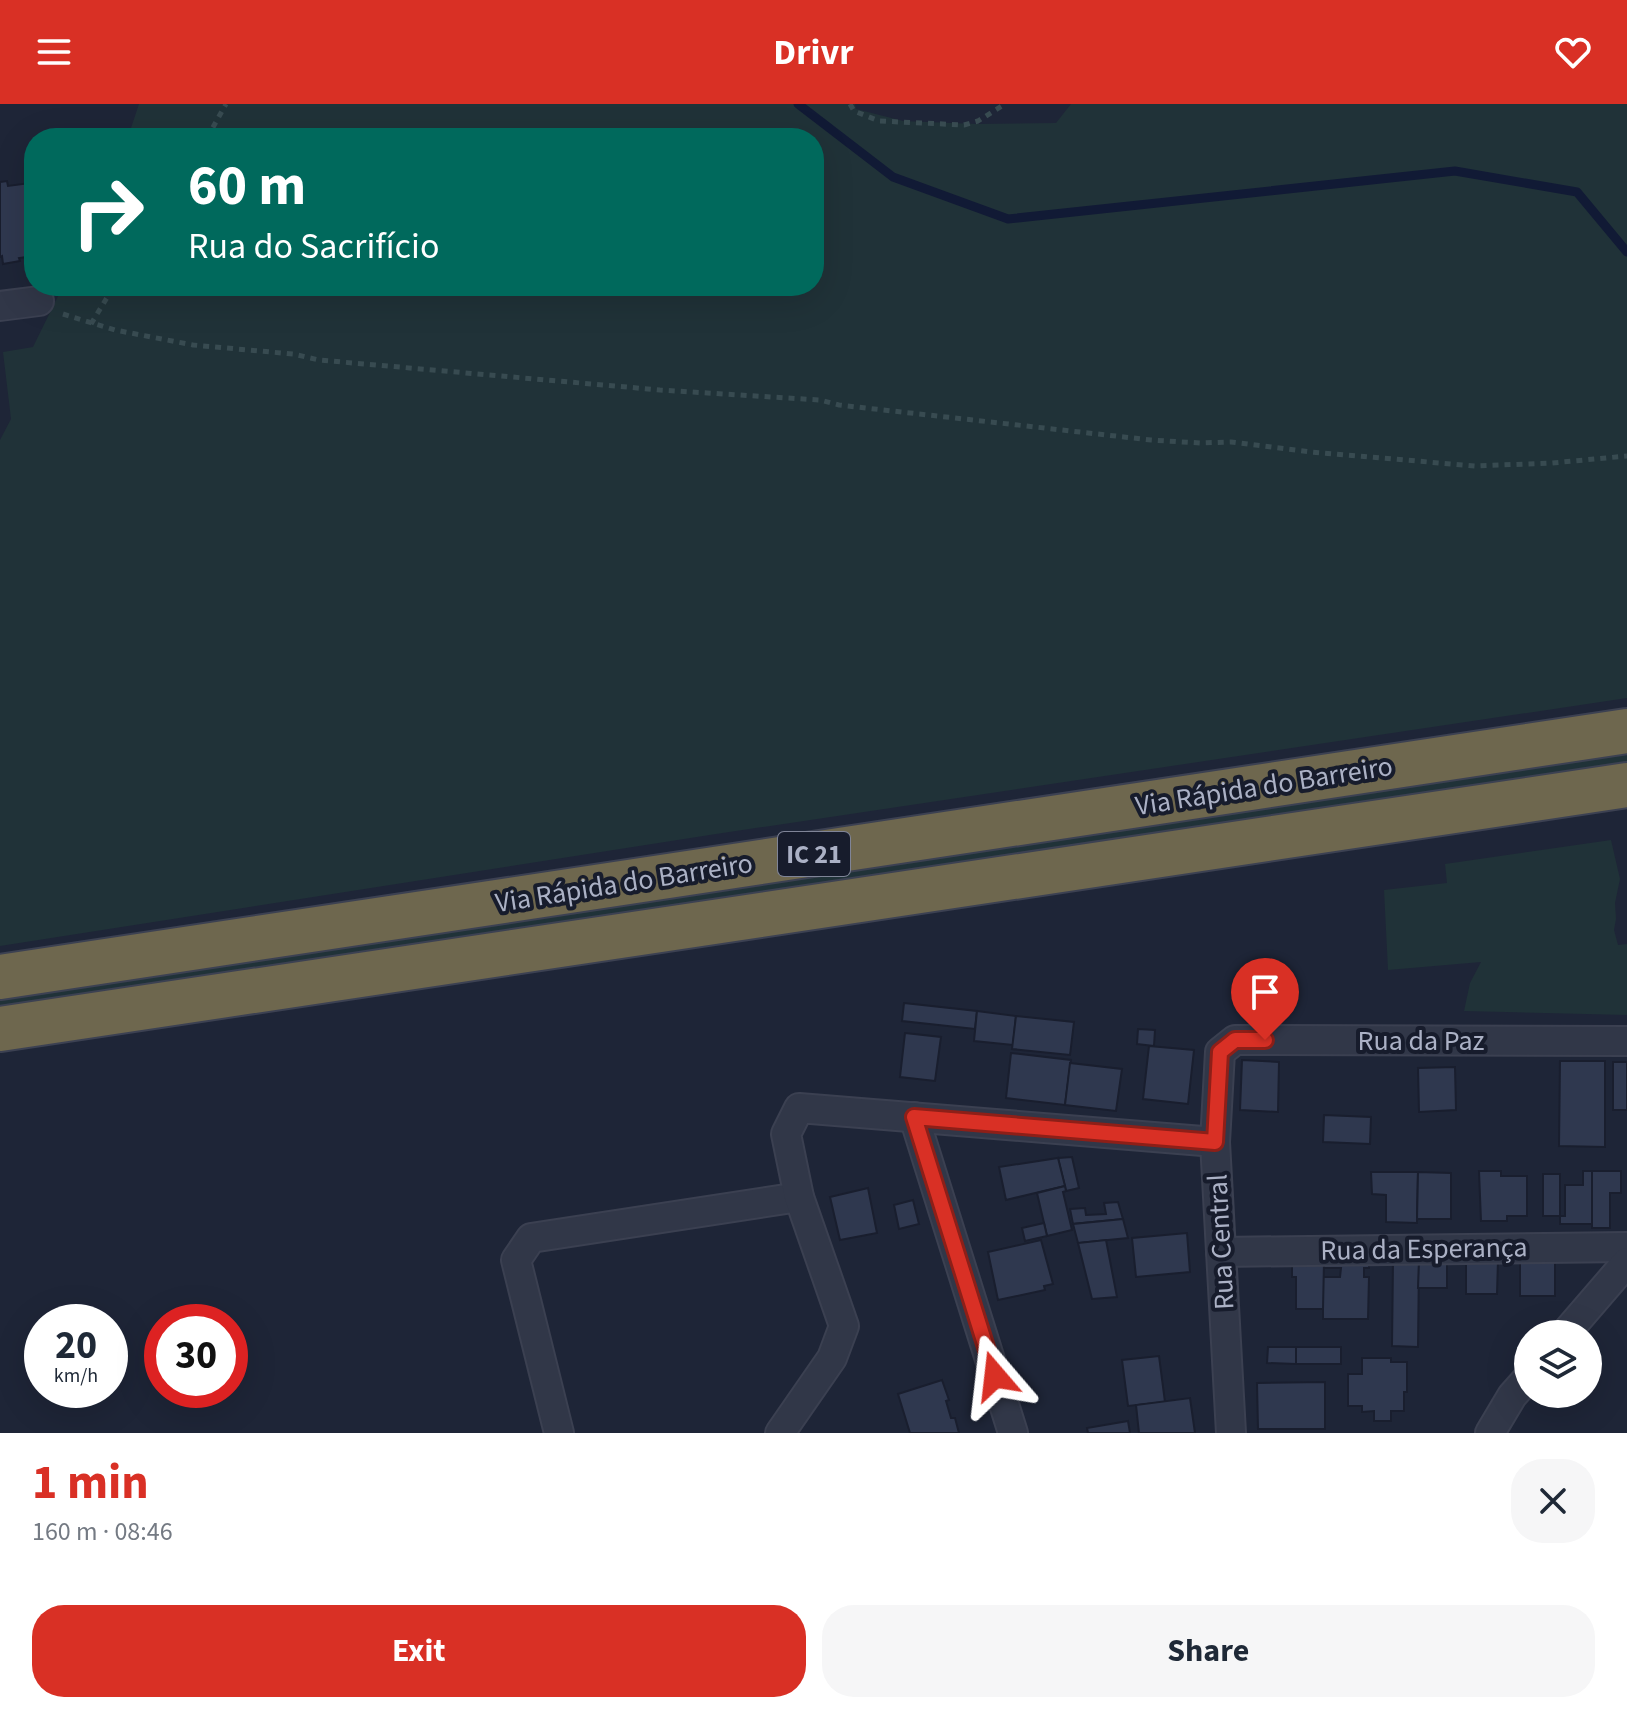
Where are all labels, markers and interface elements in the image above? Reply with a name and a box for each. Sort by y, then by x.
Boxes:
text: Drivr [773,27,854,78]
icon: menu [32,30,76,74]
icon: heart [1551,30,1595,74]
text: 60 m [188,147,306,226]
icon: right [56,160,160,264]
text: Rua do Sacrifício [188,221,439,272]
street label: Via Rápida do Barreiro [1132,746,1396,826]
road number: IC 21 [778,832,850,876]
street label: Via Rápida do Barreiro [492,843,756,923]
pin [1231,958,1299,1040]
icon: arrive [1243,970,1287,1014]
street label: Rua da Paz [1358,1021,1484,1061]
street label: Rua Central [1197,1173,1245,1311]
street label: Rua da Esperança [1320,1227,1528,1271]
speed limit sign: 30 [144,1304,248,1408]
text: 20 [55,1317,97,1374]
map controls [1514,1320,1602,1408]
button: layers [1514,1320,1602,1408]
position arrow [953,1334,1037,1418]
text: km/h [54,1362,98,1390]
text: 1 min [32,1449,149,1517]
button: close [1511,1459,1595,1543]
text: 160 m · 08:46 [32,1513,173,1550]
button: Exit [32,1605,806,1697]
button: Share [822,1605,1595,1697]

